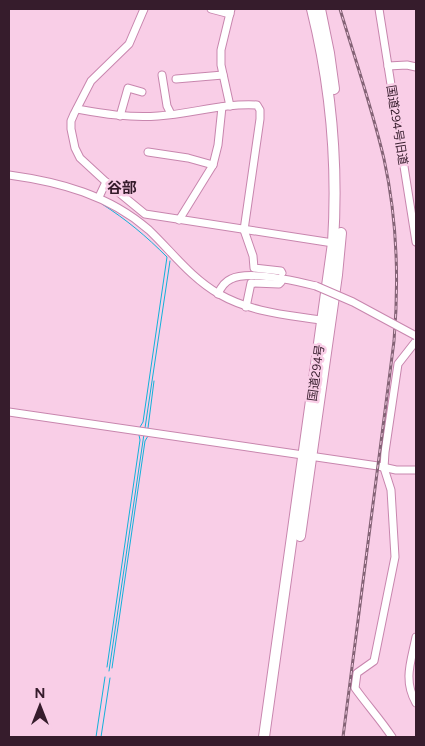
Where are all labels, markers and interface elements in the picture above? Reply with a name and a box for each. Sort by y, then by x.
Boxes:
street label: 国道294号旧道 [384,84,410,166]
district label: 谷部 [107,179,137,197]
street label: 国道294号 [305,344,327,402]
north arrow [15,681,65,731]
text: N [35,685,45,702]

